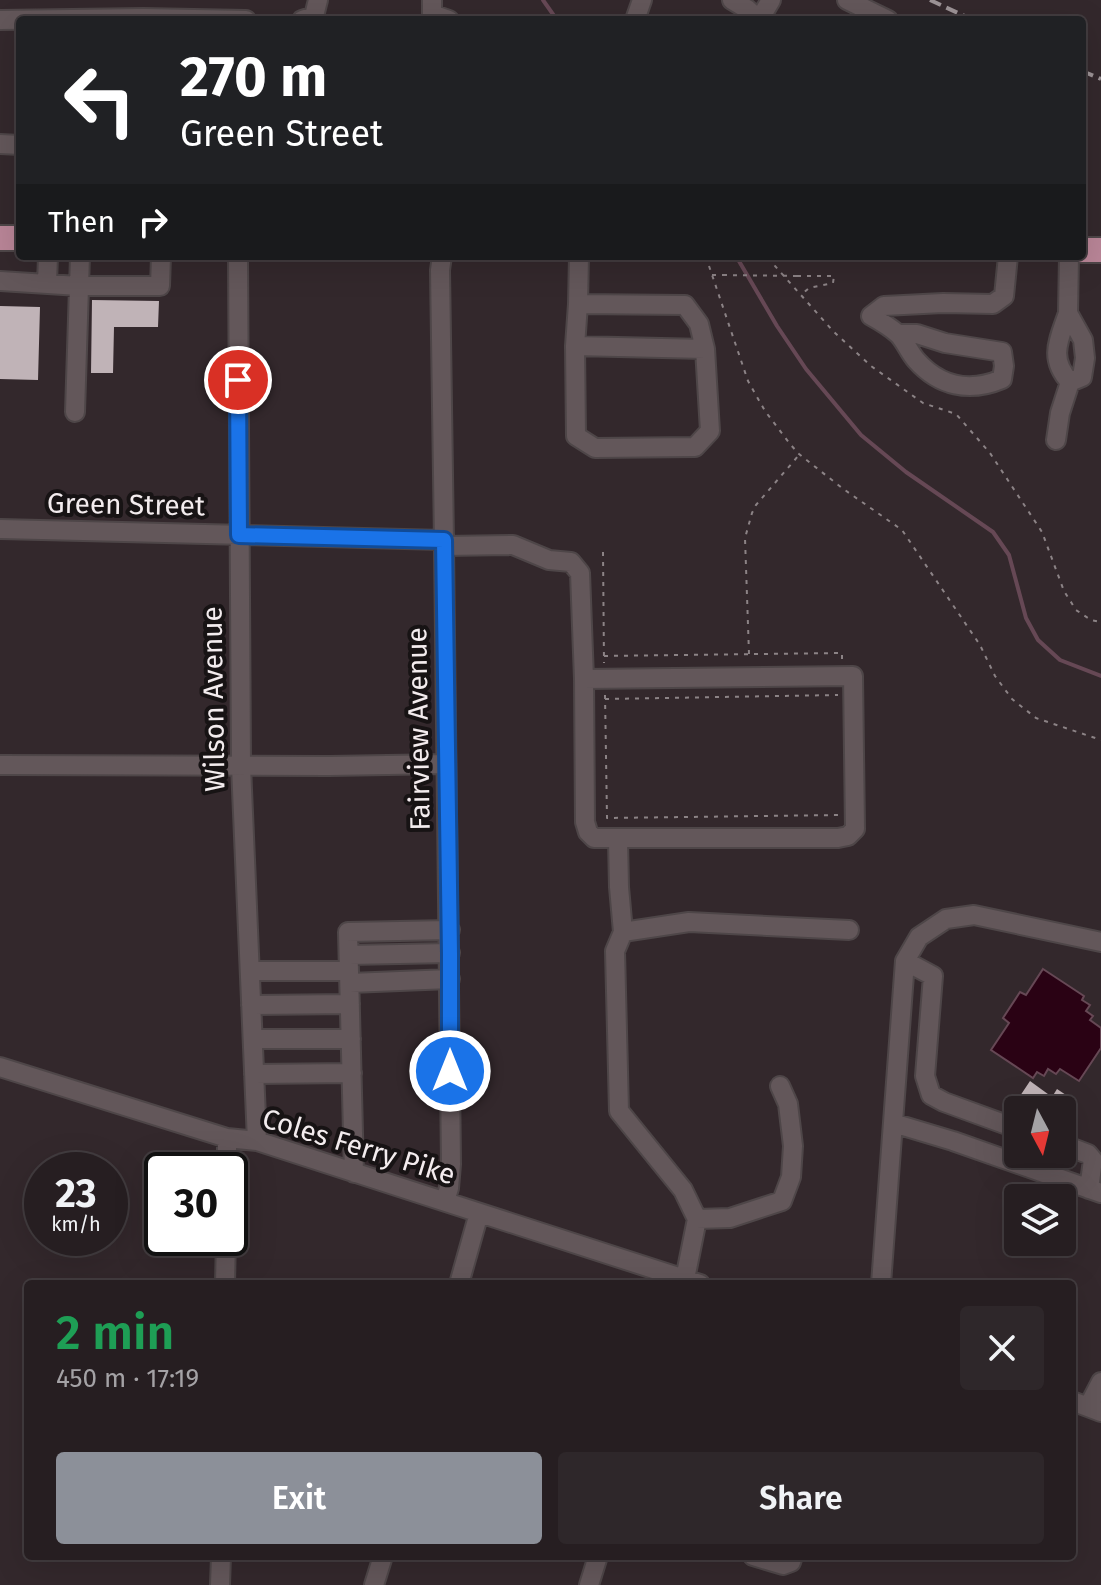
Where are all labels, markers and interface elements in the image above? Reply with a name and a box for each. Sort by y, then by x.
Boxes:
text: 270 m [180,44,327,111]
icon: left [48,48,152,152]
text: Green Street [180,112,383,156]
icon: right [131,200,175,244]
text: Then [48,204,115,240]
pin [204,346,272,414]
icon: arrive [216,358,260,402]
street label: Green Street [47,487,206,522]
street label: Wilson Avenue [195,606,232,792]
street label: Fairview Avenue [400,627,437,831]
position arrow [408,1029,492,1113]
north arrow [1004,1096,1076,1168]
map controls [1004,1096,1076,1256]
street label: Coles Ferry Pike [259,1102,459,1191]
speed limit sign: 30 [144,1152,248,1256]
text: 23 [55,1170,97,1218]
button: layers [1004,1184,1076,1256]
text: km/h [51,1212,101,1236]
text: 2 min [56,1304,174,1362]
button: close [960,1306,1044,1390]
text: 450 m · 17:19 [56,1363,199,1394]
button: Exit [56,1452,542,1544]
button: Share [558,1452,1044,1544]

